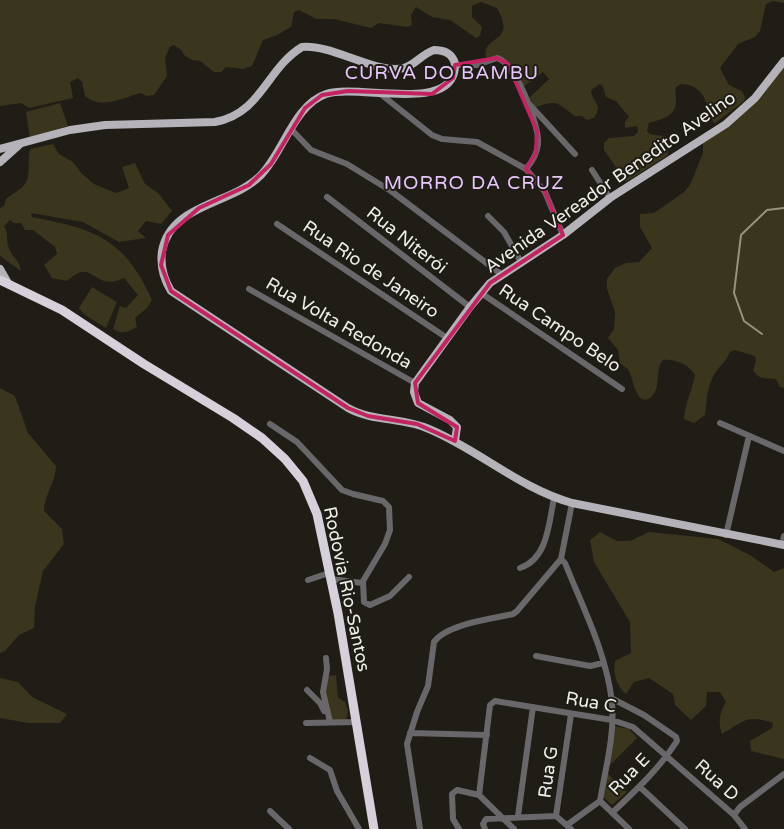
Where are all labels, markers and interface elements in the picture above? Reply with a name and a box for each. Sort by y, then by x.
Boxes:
district label: CURVA DO BAMBU [345,62,539,84]
street label: Avenida Vereador Benedito Avelino [480,86,740,278]
district label: MORRO DA CRUZ [384,172,564,194]
street label: Rua Niterói [362,202,452,278]
street label: Rua Rio de Janeiro [299,215,443,323]
street label: Rua Volta Redonda [262,272,416,374]
street label: Rua Campo Belo [495,279,625,377]
street label: Rodovia Rio-Santos [319,504,375,674]
street label: Rua C [564,687,618,717]
street label: Rua G [533,745,563,799]
street label: Rua E [604,748,654,800]
street label: Rua D [690,754,744,806]

